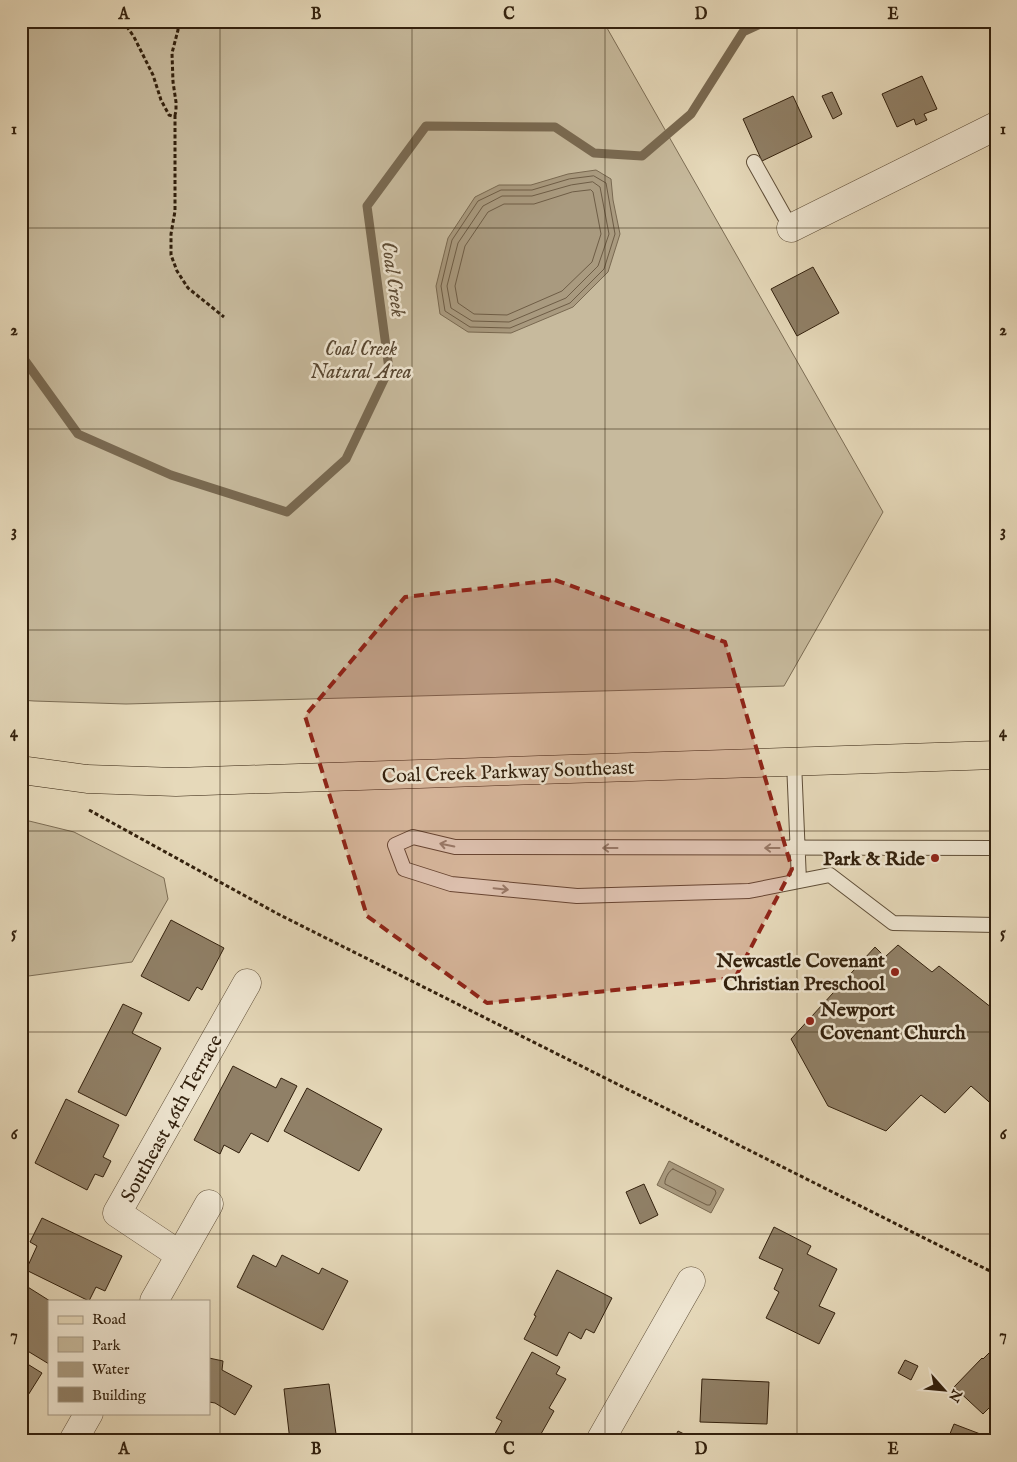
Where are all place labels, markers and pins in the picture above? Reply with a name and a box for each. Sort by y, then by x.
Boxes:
place label: Park & Ride [823,847,926,872]
marker: Park & Ride [929,852,941,864]
place label: Newcastle Covenant Christian Preschool [715,949,886,997]
marker: Newcastle Covenant Christian Preschool [889,966,901,978]
place label: Newport Covenant Church [819,998,966,1046]
marker: Newport Covenant Church [804,1015,816,1027]

